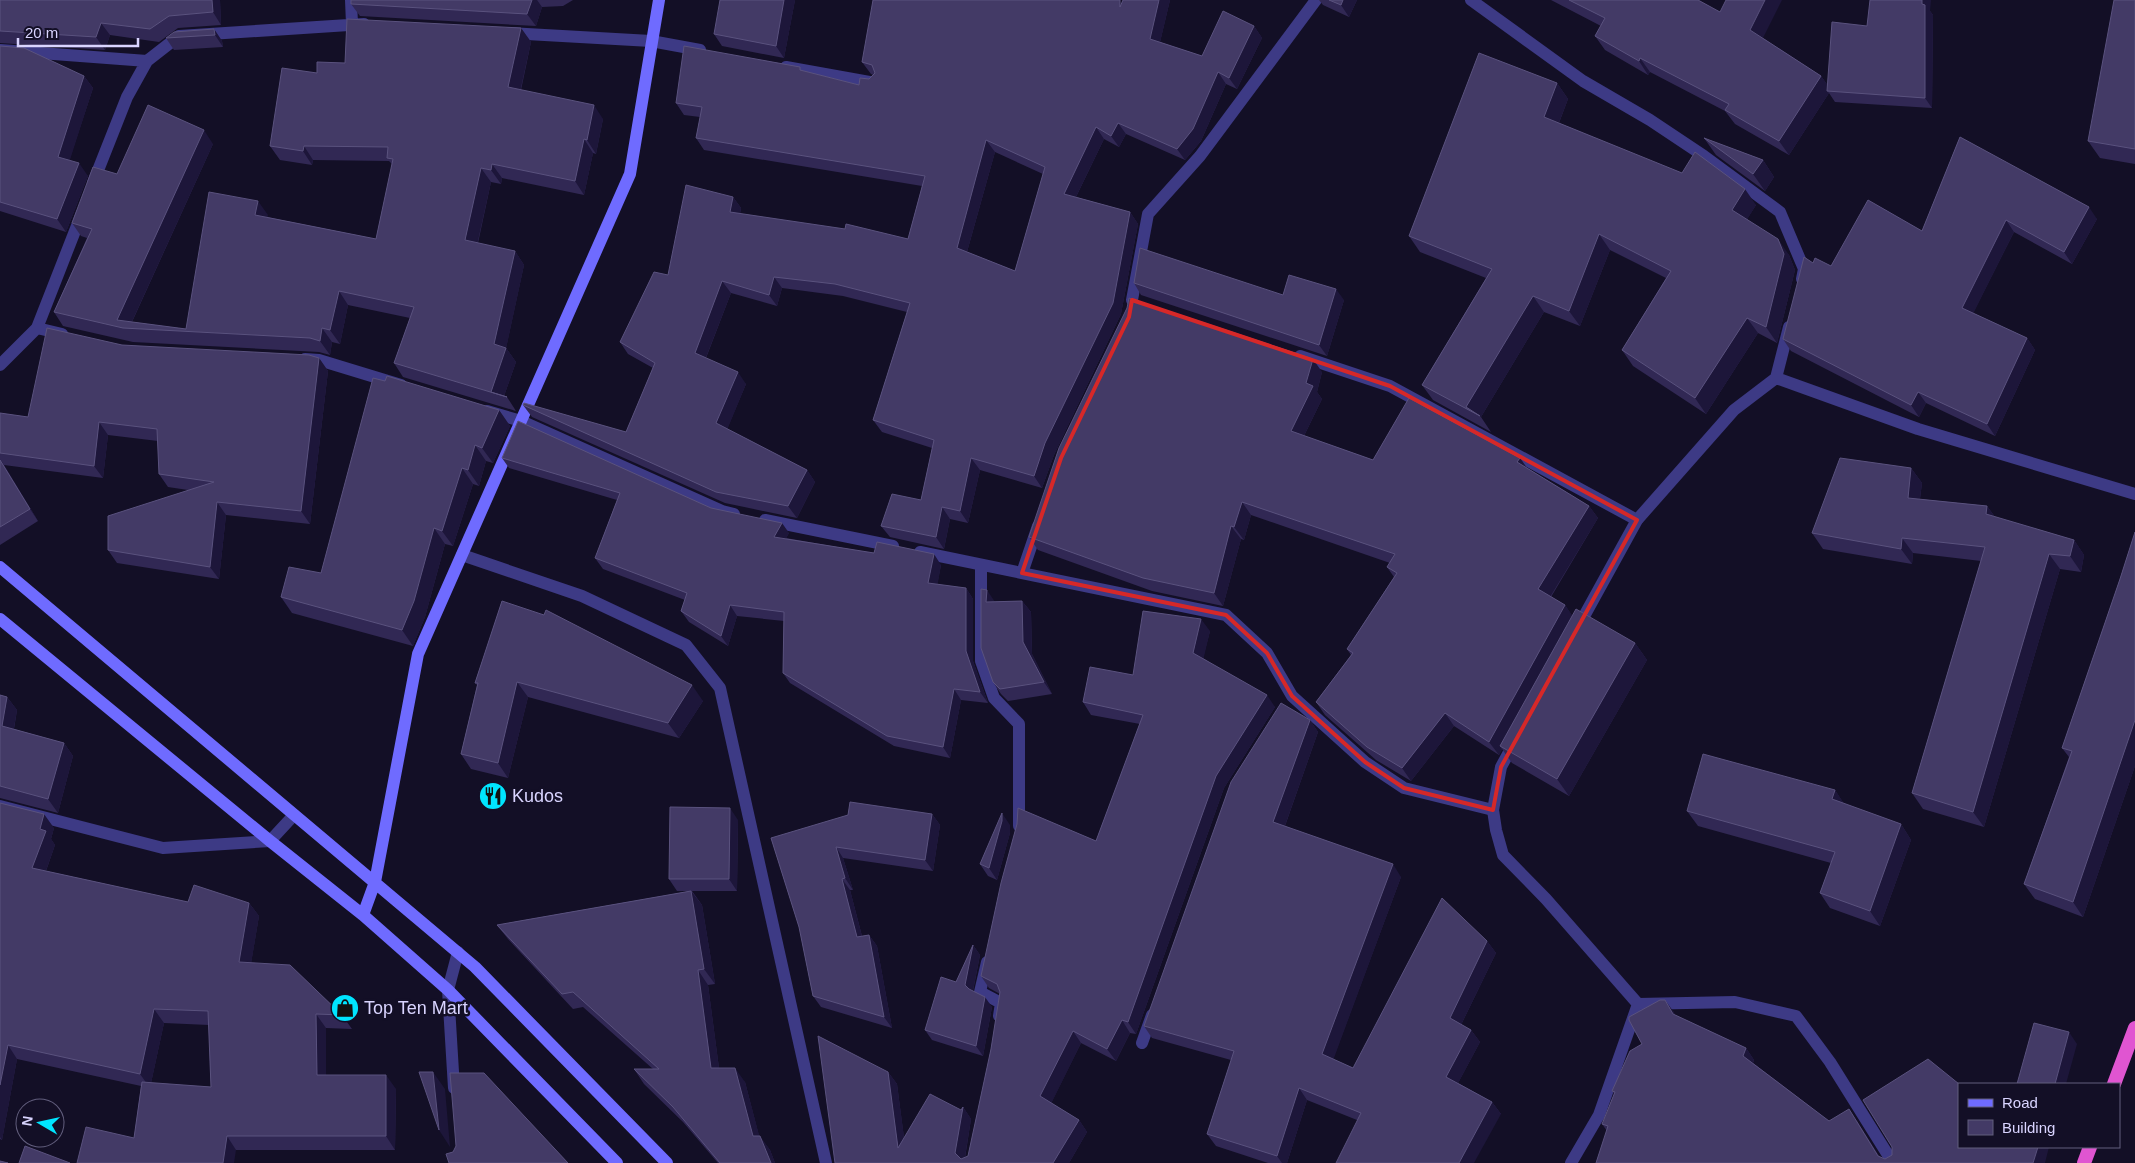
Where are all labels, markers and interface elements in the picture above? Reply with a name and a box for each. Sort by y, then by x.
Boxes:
scale bar [18,15,138,47]
text: 20 m [25,24,58,41]
restaurant icon: Kudos [478,781,508,811]
place label: Kudos [512,786,563,806]
shop icon: Top Ten Mart [330,993,360,1023]
place label: Top Ten Mart [364,998,468,1018]
legend [1958,1083,2120,1148]
text: Road [2002,1094,2038,1111]
north arrow [15,1098,65,1148]
text: N [18,1115,36,1127]
text: Building [2002,1119,2055,1136]

